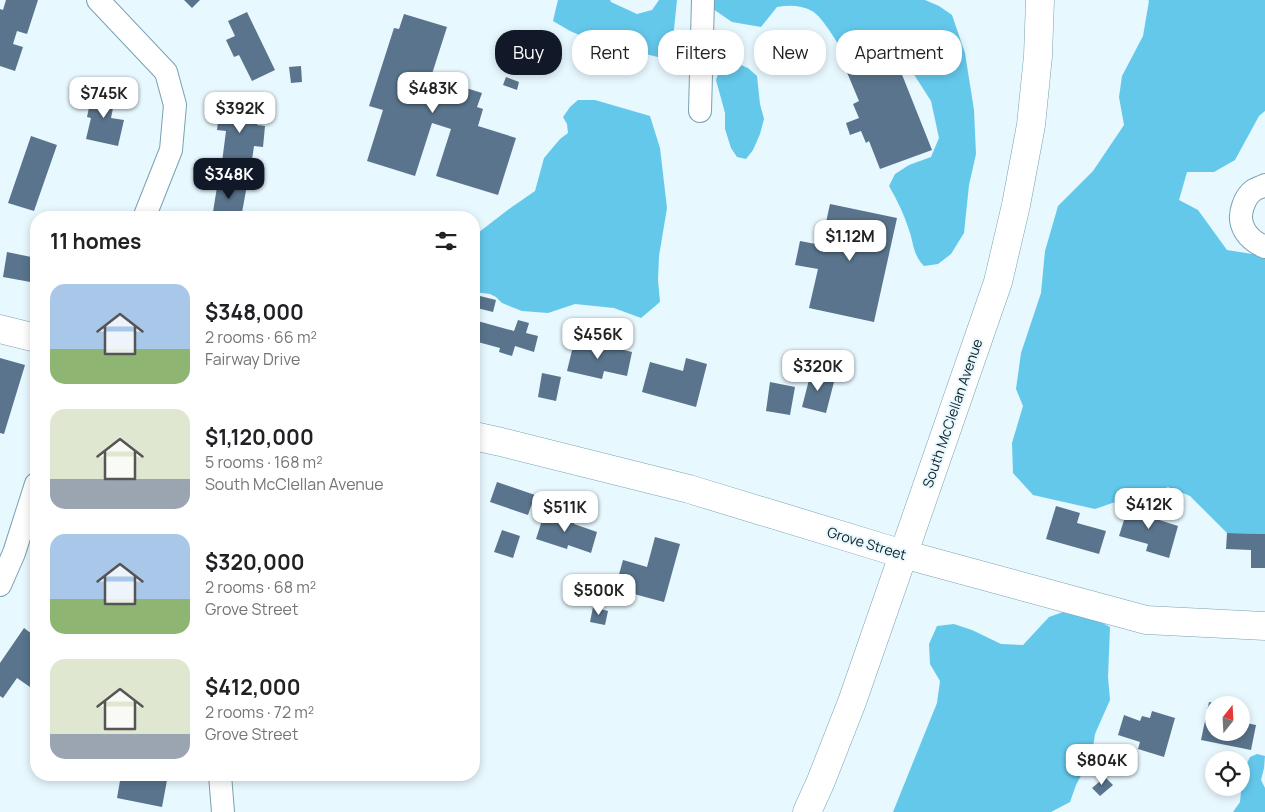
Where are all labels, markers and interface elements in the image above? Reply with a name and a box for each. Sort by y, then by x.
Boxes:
chip: Buy [495,30,562,75]
chip: Rent [572,30,648,75]
chip: Filters [658,30,744,75]
chip: New [754,30,826,75]
chip: Apartment [836,30,962,75]
pin: $483K [398,72,468,114]
pin: $745K [69,76,139,119]
text: $483K [408,77,458,99]
text: $745K [80,82,128,104]
pin: $392K [205,92,275,134]
text: $392K [215,97,265,119]
pin: $348K [194,158,264,200]
text: $348K [204,163,254,185]
pin: $1.12M [809,220,891,262]
text: $1.12M [825,225,875,247]
text: 11 homes [50,227,141,255]
icon: filters [432,227,460,255]
text: $348,000 [205,298,304,326]
icon: home [90,304,150,364]
pin: $456K [563,318,633,360]
text: $456K [573,323,623,345]
text: 2 rooms · 66 m² [205,326,317,348]
street label: South McClellan Avenue [918,336,986,490]
text: Fairway Drive [205,348,300,370]
pin: $320K [783,350,853,392]
text: $320K [793,355,843,377]
text: $1,120,000 [205,423,314,451]
icon: home [90,429,150,489]
text: 5 rooms · 168 m² [205,451,323,473]
text: South McClellan Avenue [205,473,384,495]
pin: $412K [1114,488,1184,530]
pin: $511K [530,490,600,533]
text: $412K [1126,493,1172,515]
text: $511K [543,496,587,518]
street label: Grove Street [825,522,909,564]
text: $320,000 [205,548,305,576]
icon: home [90,554,150,614]
pin: $500K [564,574,634,616]
text: 2 rooms · 68 m² [205,576,316,598]
text: $500K [574,579,624,601]
text: Grove Street [205,598,298,620]
text: $412,000 [205,673,301,701]
icon: home [90,679,150,739]
north arrow [1205,696,1250,741]
map controls [1205,696,1250,796]
text: 2 rooms · 72 m² [205,701,314,723]
text: Grove Street [205,723,298,745]
pin: $804K [1067,744,1137,786]
text: $804K [1077,749,1127,771]
button: locate [1205,751,1250,796]

